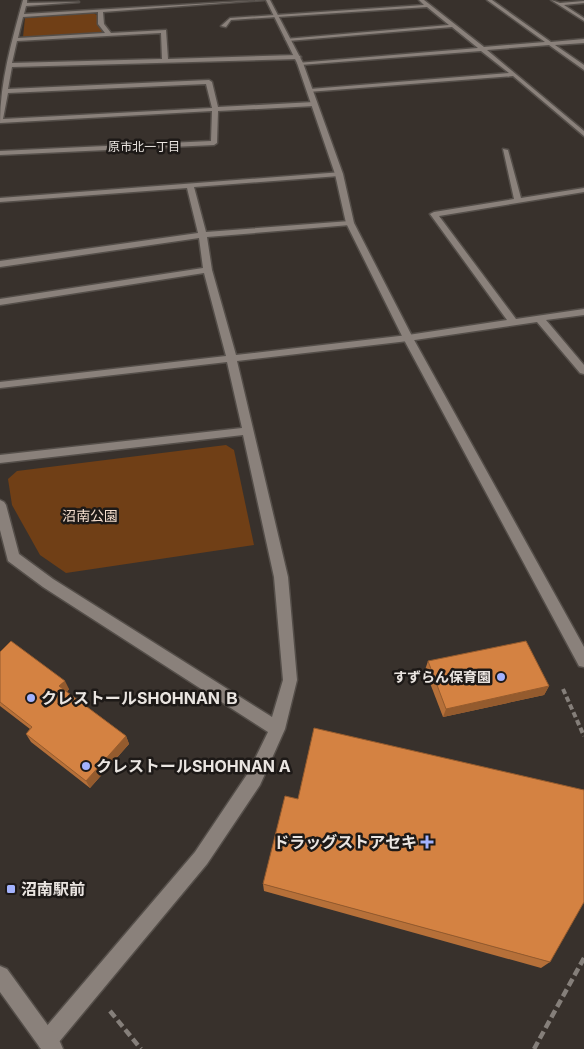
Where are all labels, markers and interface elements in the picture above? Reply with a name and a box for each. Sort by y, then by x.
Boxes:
district label: 原市北一丁目 [108,139,180,154]
park label: 沼南公園 [62,507,118,524]
place label: すずらん保育園 [393,668,491,685]
marker: すずらん保育園 [495,671,507,683]
place label: クレストールSHOHNAN Ｂ [41,688,240,708]
marker: クレストールSHOHNAN Ｂ [25,692,37,704]
place label: クレストールSHOHNAN A [96,756,291,776]
marker: クレストールSHOHNAN A [80,760,92,772]
place label: ドラッグストアセキ [273,832,417,852]
marker: ドラッグストアセキ [421,836,433,848]
place label: 沼南駅前 [21,879,85,899]
marker: 沼南駅前 [5,883,17,895]

